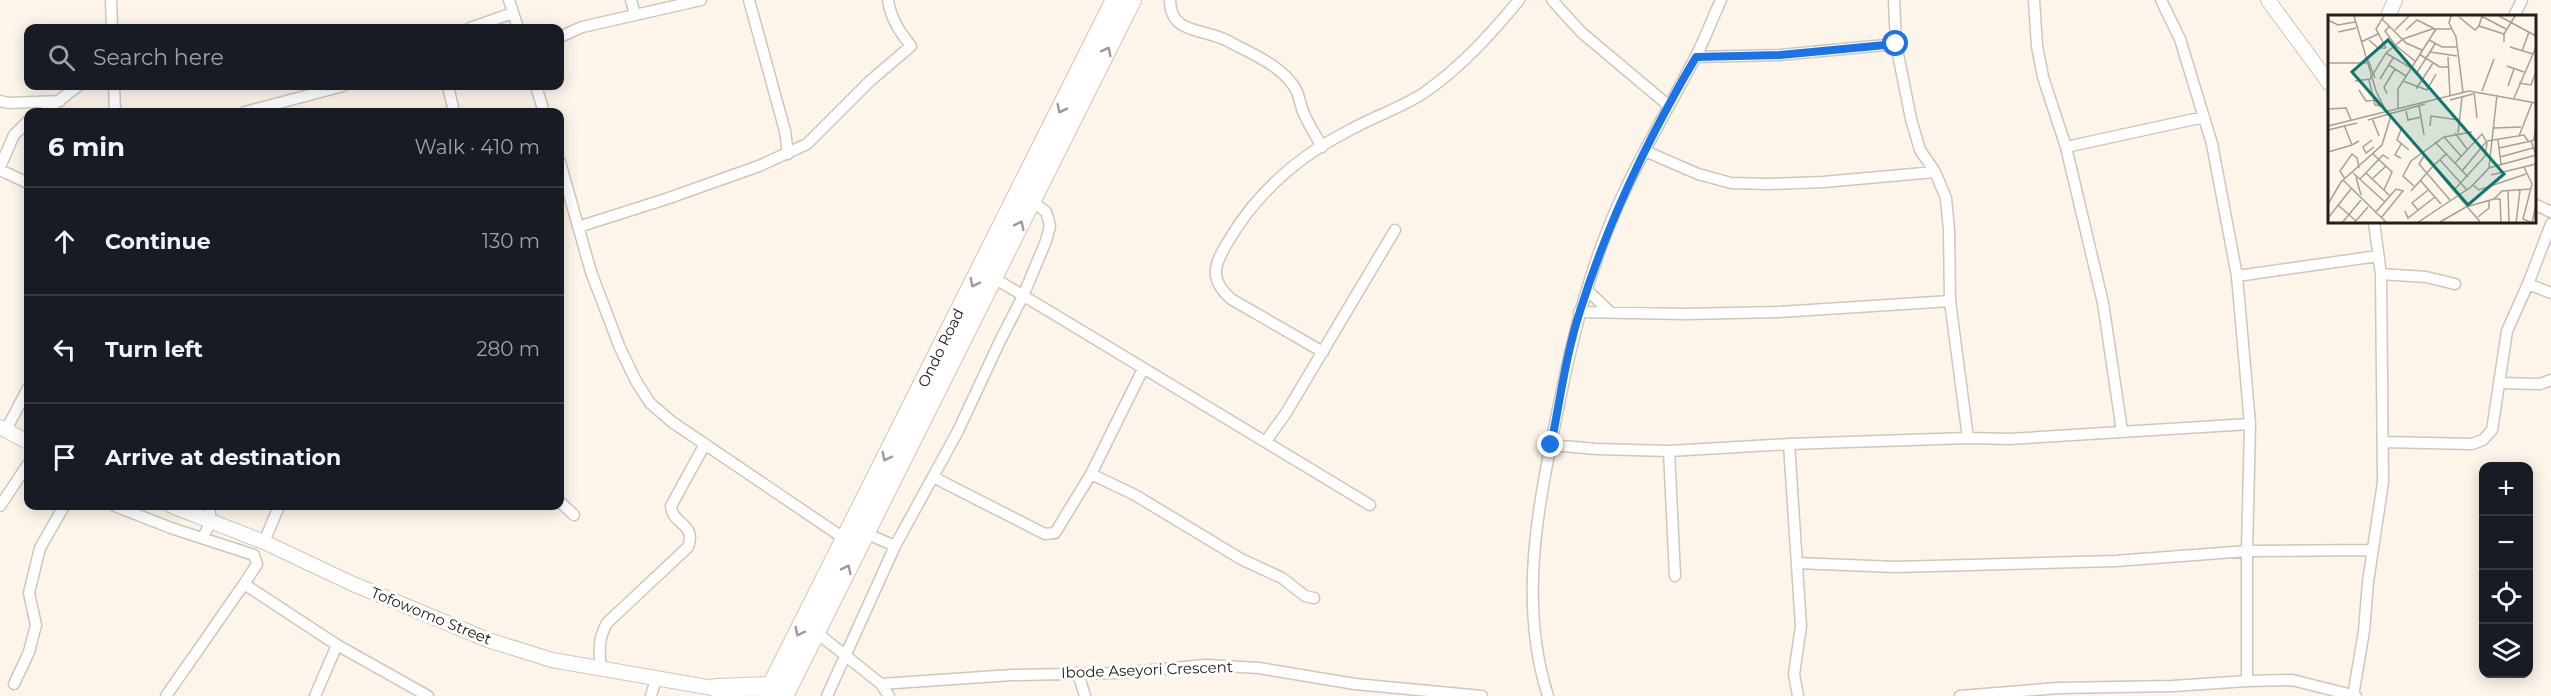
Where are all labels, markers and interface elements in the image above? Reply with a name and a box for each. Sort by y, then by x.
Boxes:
inset map [2328,15,2536,224]
search box [24,24,564,90]
route start [1882,30,1908,56]
icon: search [45,41,78,74]
text: Search here [93,44,224,71]
one-way arrow [1100,47,1111,58]
one-way arrow [1057,102,1068,113]
text: 6 min [48,131,125,163]
text: Walk · 410 m [415,135,540,159]
one-way arrow [1012,221,1024,232]
icon: ahead [48,225,81,258]
text: Continue [105,228,211,255]
text: 130 m [482,229,540,253]
one-way arrow [969,277,981,288]
street label: Ondo Road [913,305,968,390]
icon: left [48,333,81,366]
text: Turn left [105,336,203,363]
text: 280 m [476,337,540,361]
route end [1537,431,1563,457]
icon: arrive [48,441,81,474]
text: Arrive at destination [105,444,341,471]
one-way arrow [882,451,894,462]
map controls [2479,462,2533,678]
button: + [2479,462,2533,516]
button: − [2479,516,2533,570]
one-way arrow [840,564,852,575]
button: locate [2479,570,2533,624]
street label: Tofowomo Street [368,583,494,648]
button: layers [2479,624,2533,678]
one-way arrow [795,625,806,636]
street label: Ibode Aseyori Crescent [1061,657,1233,682]

